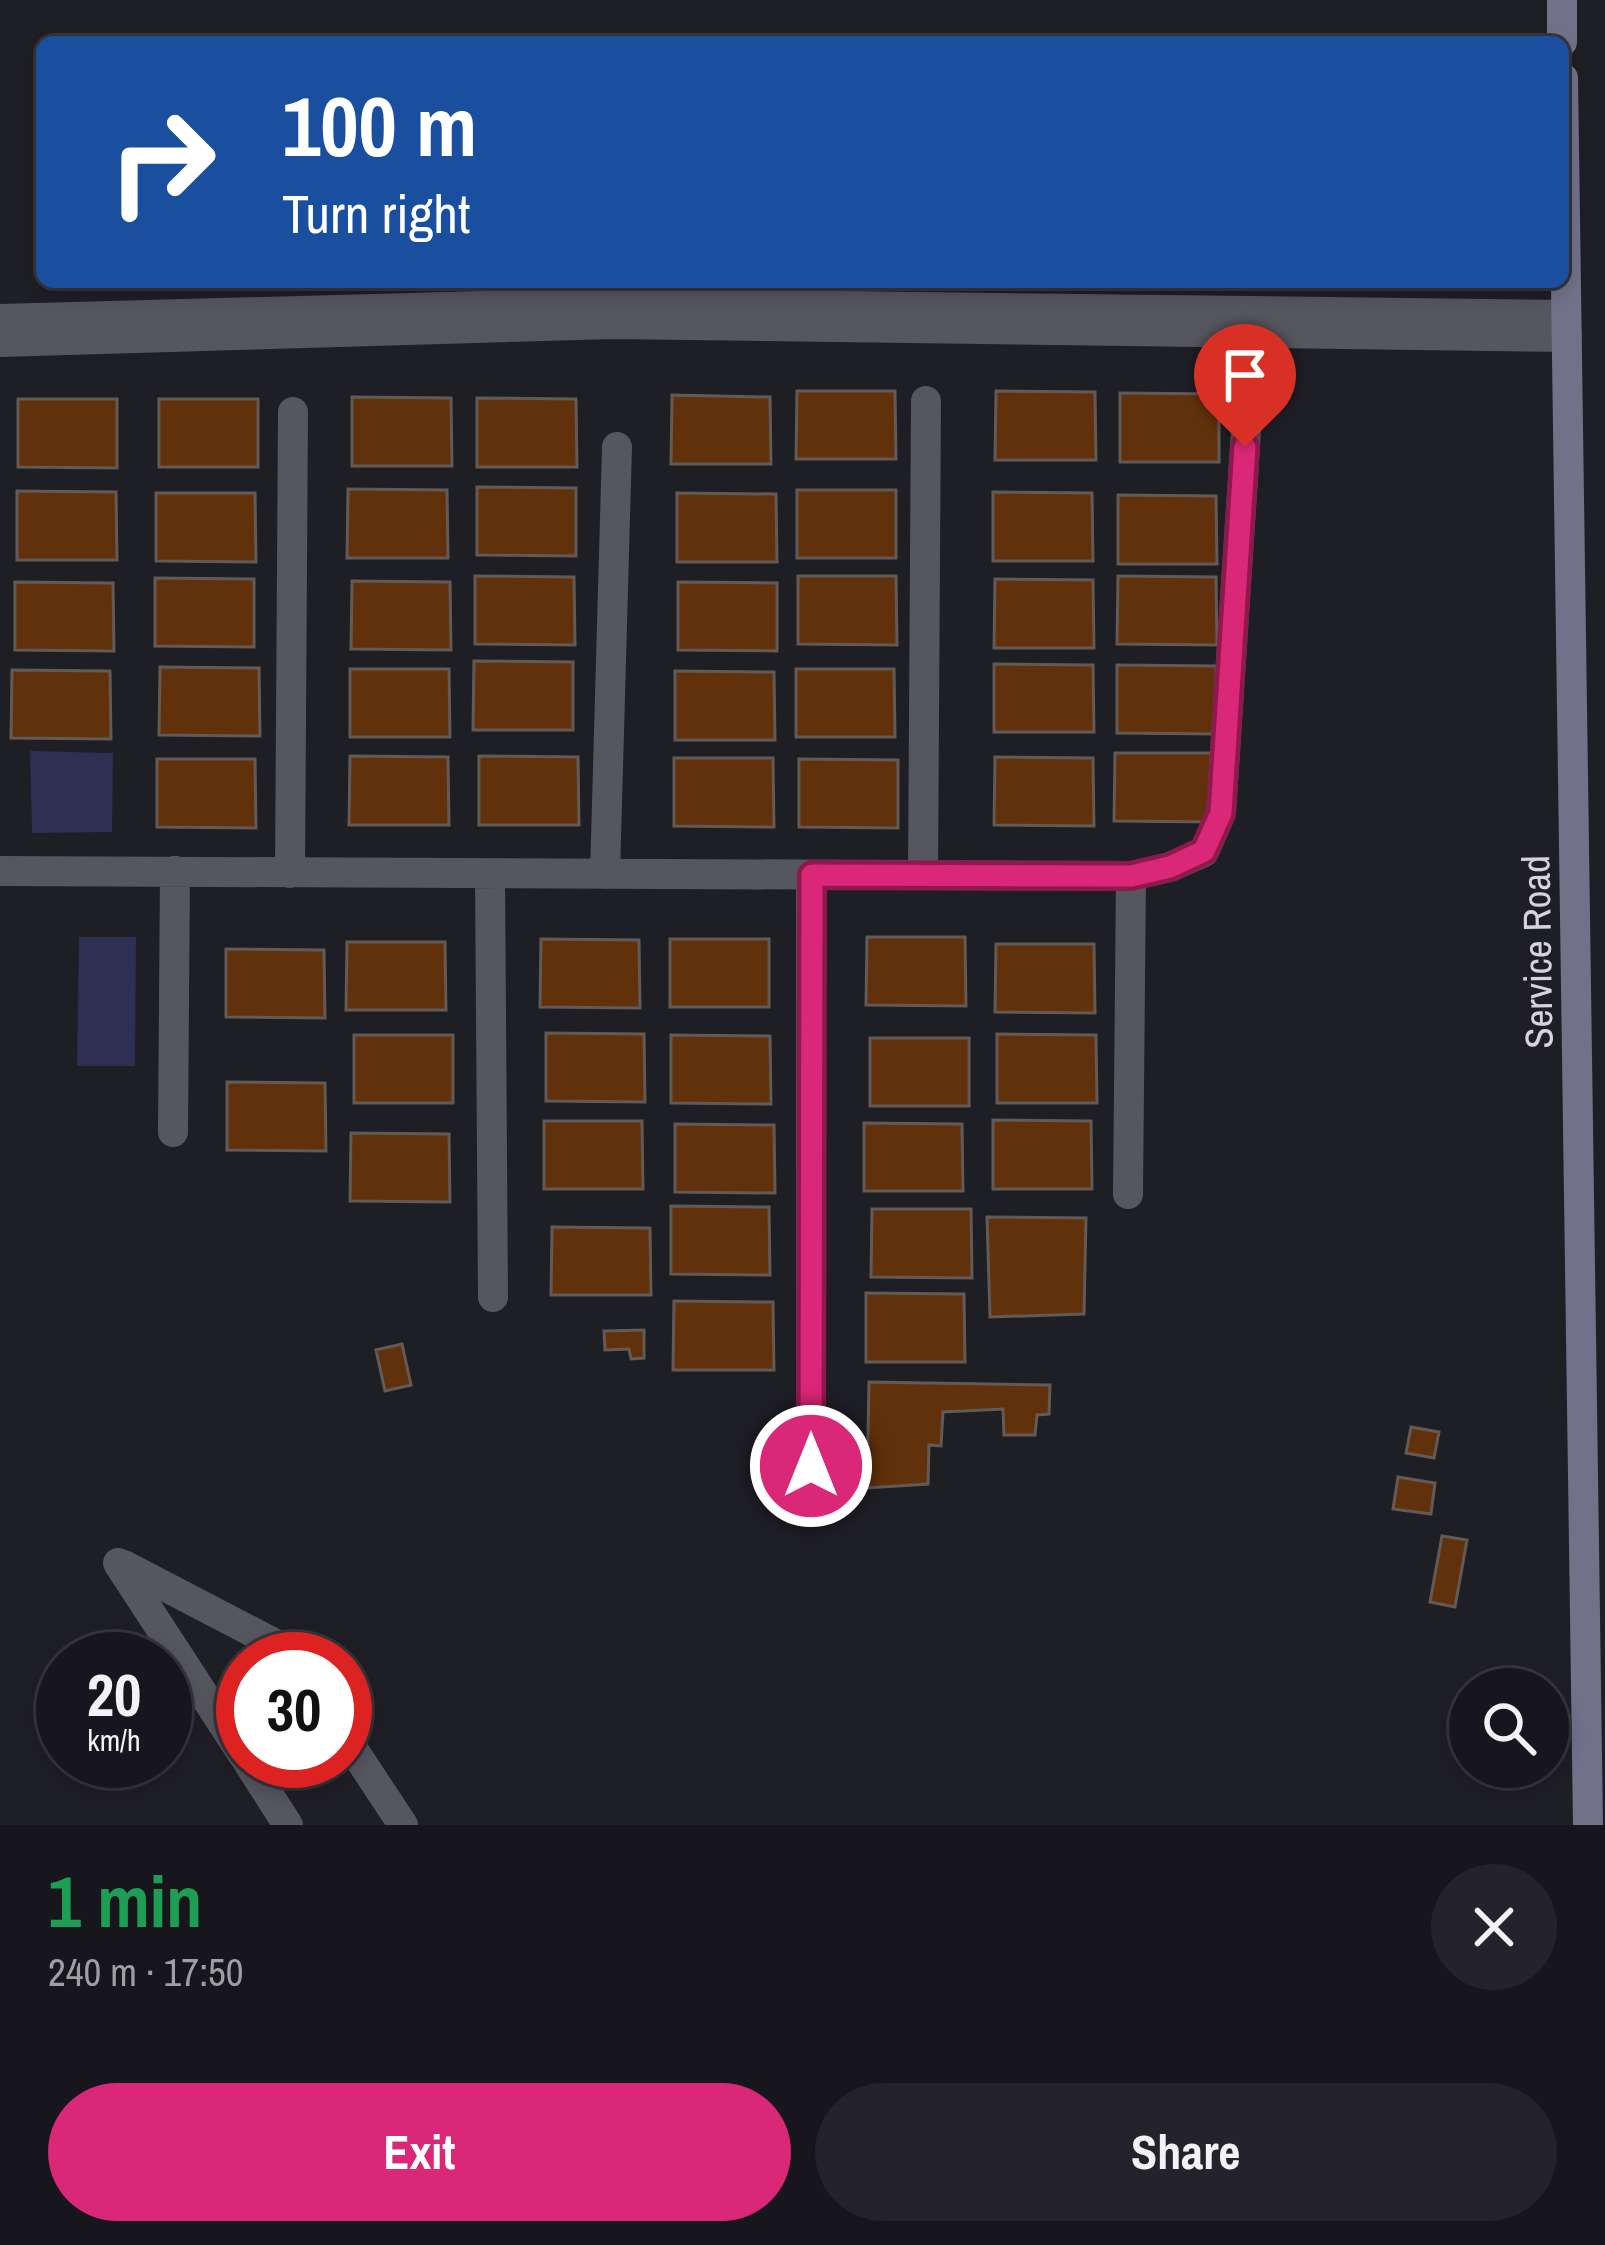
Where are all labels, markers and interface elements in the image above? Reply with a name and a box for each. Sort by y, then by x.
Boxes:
text: 100 m [282,69,477,182]
icon: right [84,84,240,240]
text: Turn right [282,177,470,250]
pin [1194,324,1296,447]
icon: arrive [1212,342,1278,408]
street label: Service Road [1509,855,1565,1049]
position arrow [748,1403,874,1529]
speed limit sign: 30 [216,1632,372,1788]
text: 20 [87,1654,141,1735]
map controls [1449,1668,1569,1788]
button: search [1449,1668,1569,1788]
text: km/h [87,1720,141,1760]
text: 1 min [48,1852,202,1949]
button: close [1431,1864,1557,1990]
text: 240 m · 17:50 [48,1946,244,1998]
button: Exit [48,2083,791,2221]
button: Share [815,2083,1557,2221]

